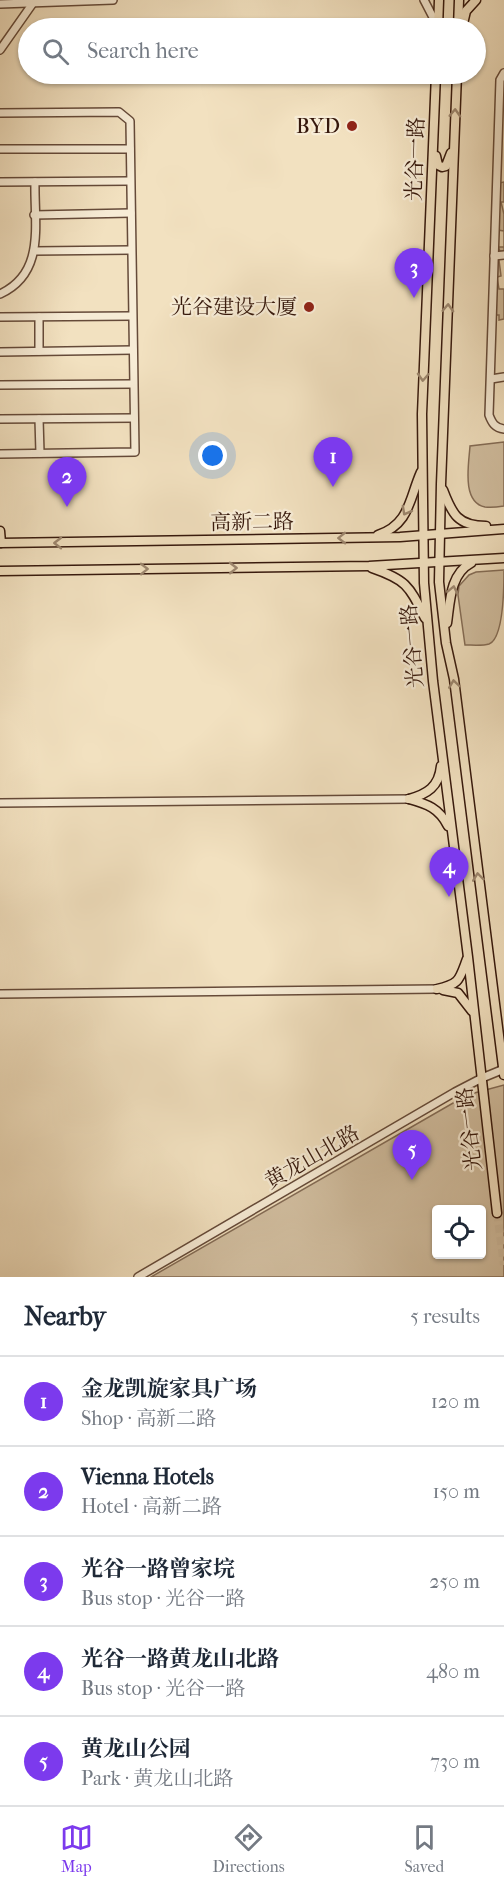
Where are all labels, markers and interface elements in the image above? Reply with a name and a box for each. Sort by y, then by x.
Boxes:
search box [18,18,486,84]
icon: search [39,35,72,68]
text: Search here [87,38,199,64]
one-way arrow [449,109,462,118]
place label: BYD [296,114,340,138]
street label: 光谷一路 [402,117,428,201]
marker: BYD [345,119,359,133]
pin: 3 [394,248,434,298]
place label: 光谷建设大厦 [171,295,297,319]
marker: 光谷建设大厦 [302,300,316,314]
one-way arrow [441,304,454,313]
one-way arrow [417,373,430,382]
pin: 1 [314,438,352,487]
your location [198,441,227,470]
pin: 2 [48,458,86,507]
one-way arrow [402,505,413,515]
street label: 高新二路 [210,509,294,535]
one-way arrow [337,532,346,544]
one-way arrow [53,537,62,549]
one-way arrow [229,562,238,574]
one-way arrow [140,563,149,576]
one-way arrow [445,586,458,596]
street label: 光谷一路 [396,603,428,689]
one-way arrow [449,679,461,688]
pin: 4 [430,848,468,897]
one-way arrow [473,873,485,882]
street label: 光谷一路 [452,1086,486,1172]
street label: 黄龙山北路 [261,1120,363,1194]
pin: 5 [392,1130,432,1180]
map controls [432,1205,486,1259]
button: locate [432,1205,486,1259]
text: Nearby [24,1301,106,1332]
text: 5 results [410,1305,480,1328]
text: 金龙凯旋家具广场 [81,1376,257,1402]
text: 1 [40,1390,47,1413]
text: 120 m [431,1390,480,1413]
text: Shop · 高新二路 [81,1407,216,1430]
text: Vienna Hotels [81,1464,214,1490]
text: 2 [38,1480,49,1503]
text: 150 m [432,1480,480,1503]
text: Hotel · 高新二路 [81,1495,222,1518]
text: 光谷一路曾家垸 [81,1556,235,1582]
text: 3 [39,1570,48,1593]
text: 250 m [429,1570,480,1593]
text: Bus stop · 光谷一路 [81,1587,245,1610]
text: 光谷一路黄龙山北路 [81,1646,279,1672]
text: 4 [38,1660,49,1683]
text: 480 m [426,1660,480,1683]
text: Bus stop · 光谷一路 [81,1677,245,1700]
text: 黄龙山公园 [81,1736,191,1762]
text: 5 [39,1750,48,1773]
text: 730 m [430,1750,480,1773]
text: Park · 黄龙山北路 [81,1767,233,1790]
tab: Map [60,1821,93,1876]
tab: Directions [213,1821,285,1876]
tab: Saved [404,1821,444,1876]

